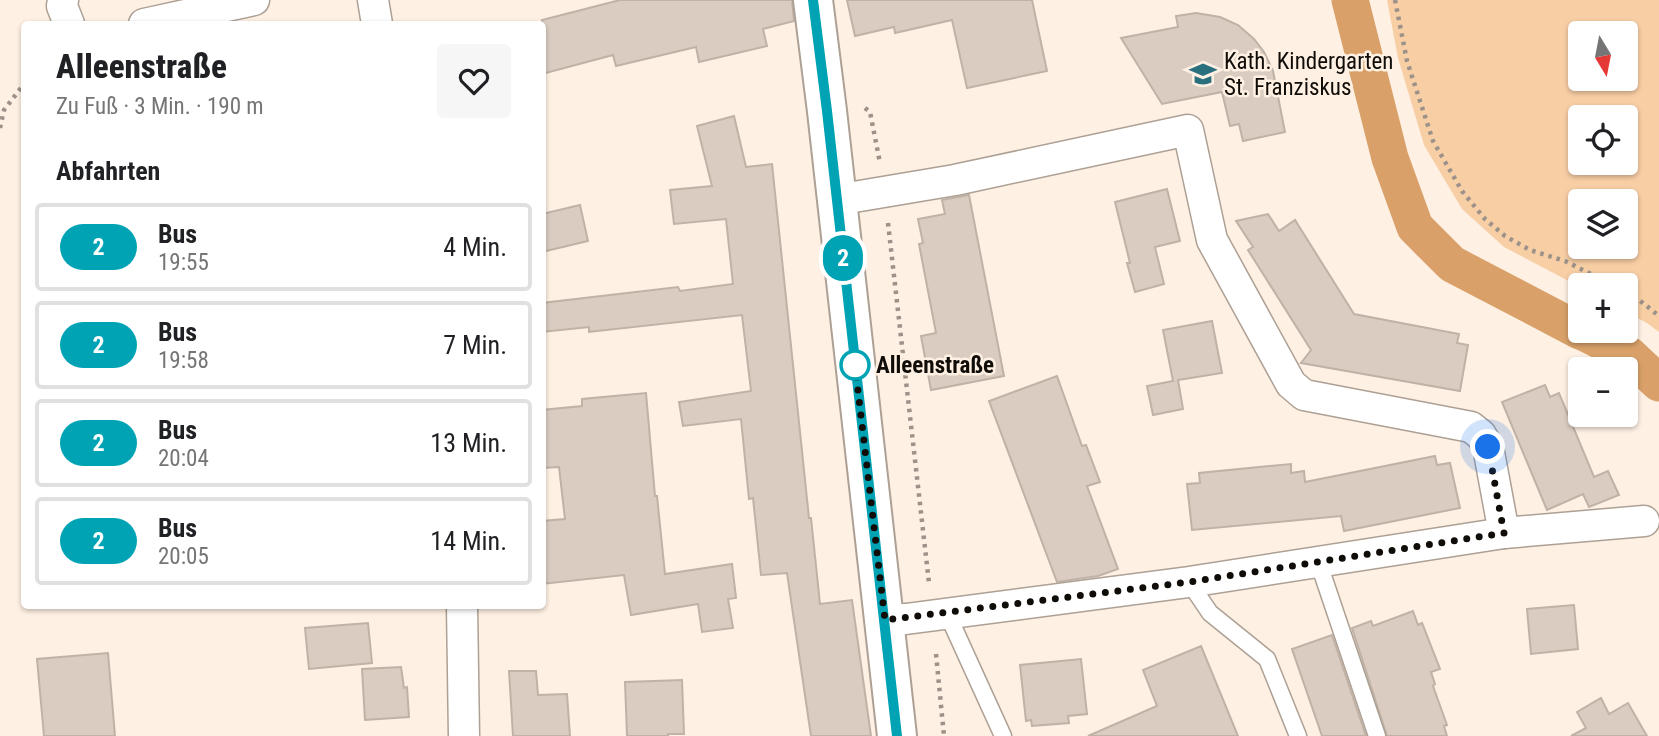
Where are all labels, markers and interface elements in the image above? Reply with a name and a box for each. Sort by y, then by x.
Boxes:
north arrow [1568,21,1638,91]
map controls [1568,21,1638,427]
button: heart [437,44,511,118]
text: Alleenstraße [56,47,227,86]
place label: Kath. Kindergarten St. Franziskus [1224,48,1393,101]
school or university icon: Kath. Kindergarten St. Franziskus [1188,59,1218,89]
text: Zu Fuß · 3 Min. · 190 m [56,93,264,120]
button: locate [1568,105,1638,175]
text: Abfahrten [56,156,160,186]
button: layers [1568,189,1638,259]
text: Bus [158,219,197,249]
text: 4 Min. [443,232,507,262]
text: 2 [92,233,105,261]
line badge: 2 [820,235,866,281]
text: 2 [837,244,849,272]
text: 19:55 [158,249,209,276]
button: + [1568,273,1638,343]
text: Bus [158,317,197,347]
text: 7 Min. [443,330,507,360]
text: 2 [92,331,105,359]
text: 19:58 [158,347,209,374]
marker: Alleenstraße [840,350,870,380]
place label: Alleenstraße [876,352,994,379]
button: − [1568,357,1638,427]
text: Bus [158,415,197,445]
text: 13 Min. [430,428,507,458]
text: 2 [92,429,105,457]
your location [1470,429,1505,464]
text: 20:04 [158,445,209,472]
text: Bus [158,513,197,543]
text: 14 Min. [430,526,507,556]
text: 2 [92,527,105,555]
text: 20:05 [158,543,209,570]

